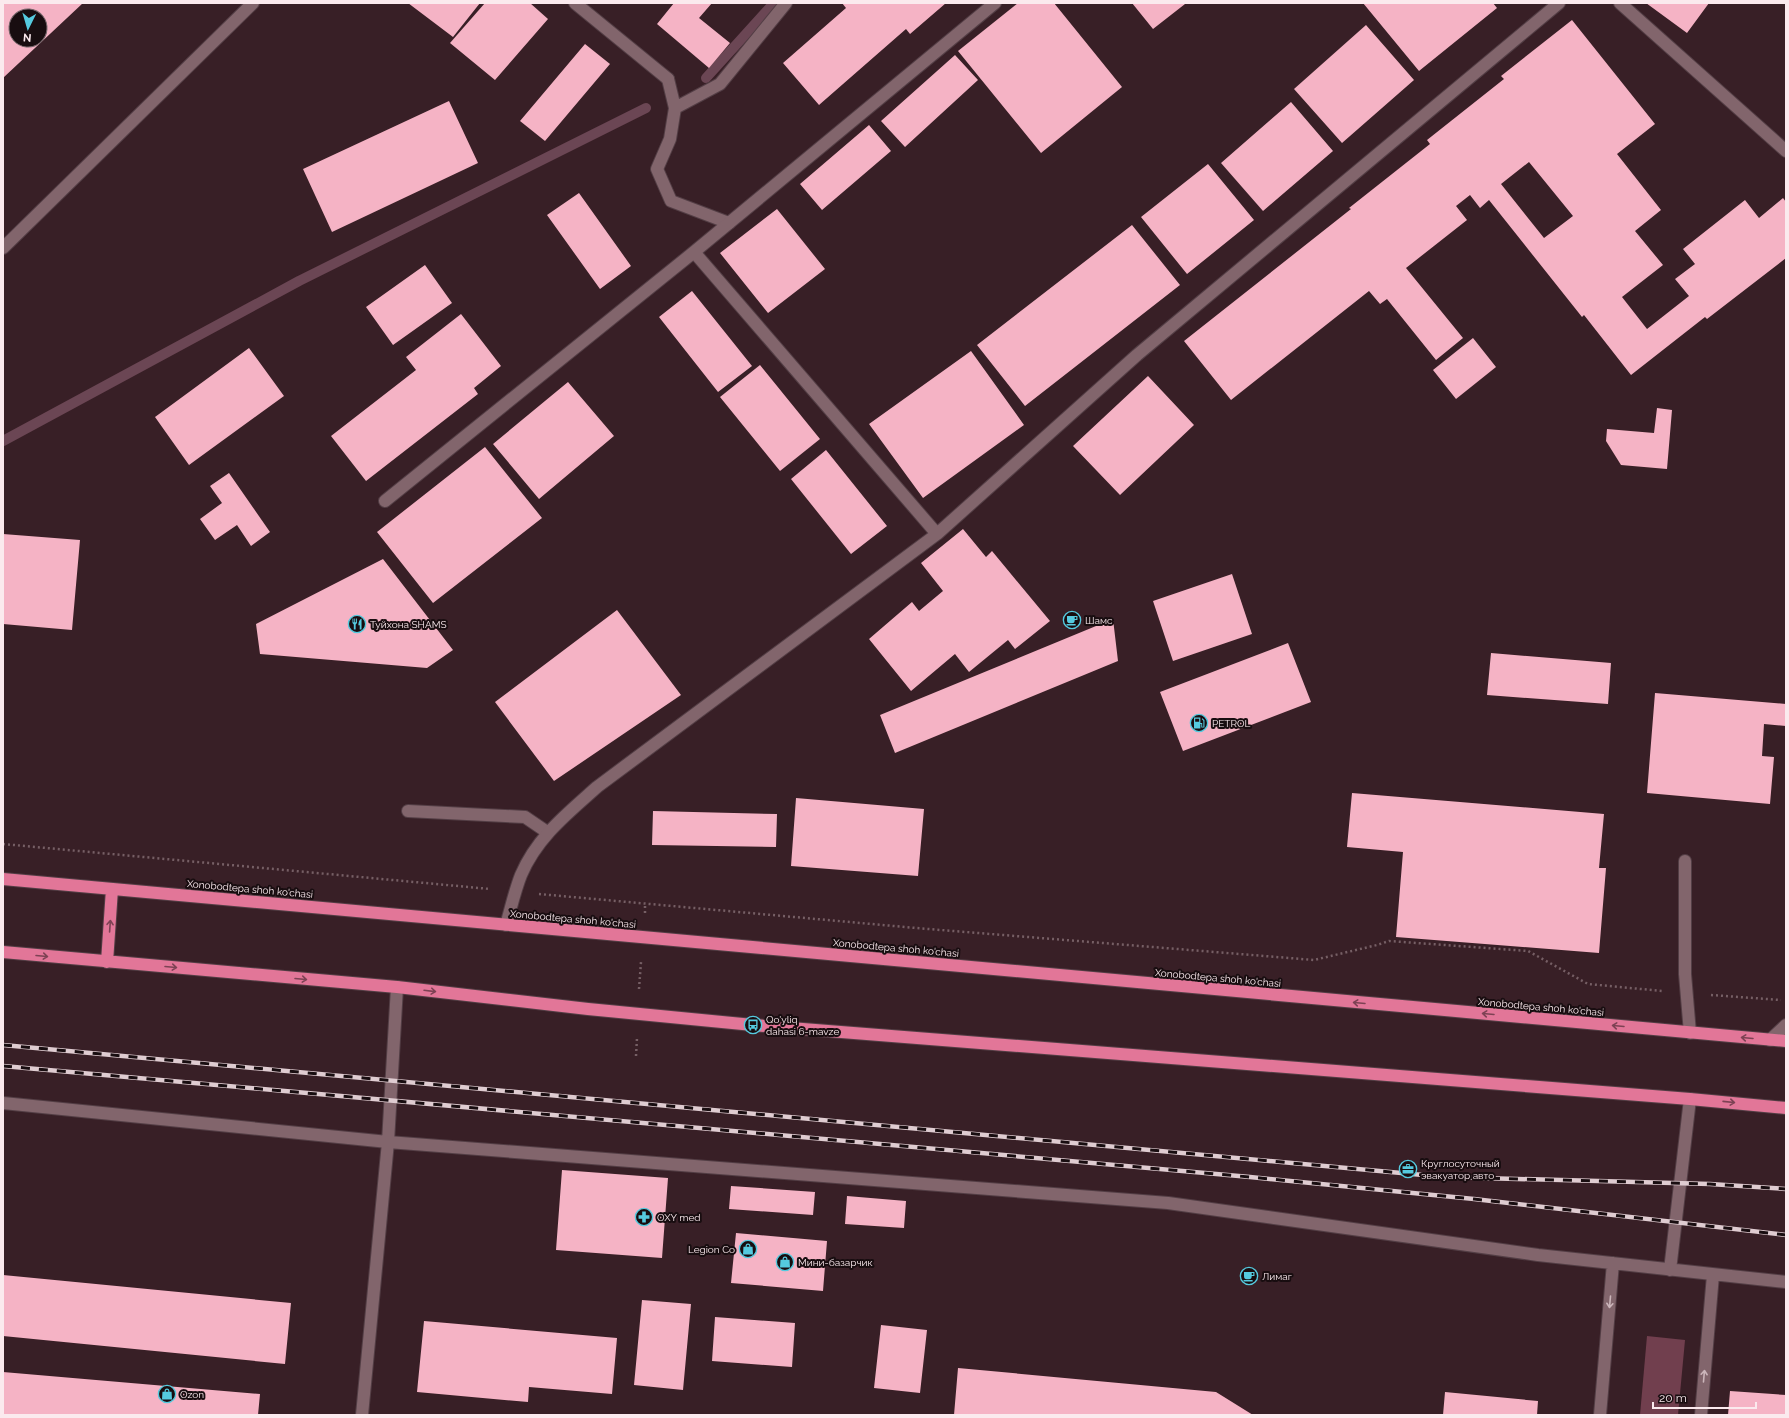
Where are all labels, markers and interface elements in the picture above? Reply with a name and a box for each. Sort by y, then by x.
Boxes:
north arrow [8,8,48,48]
text: N [22,31,32,44]
cafe icon: Шамс [1062,610,1082,630]
restaurant icon: Туйхона SHAMS [347,614,367,634]
place label: Шамс [1085,615,1113,626]
place label: Туйхона SHAMS [370,619,447,630]
fuel station icon: PETROL [1189,713,1209,733]
place label: PETROL [1212,718,1250,729]
street label: Xonobodtepa shoh ko'chasi [186,878,314,900]
street label: Xonobodtepa shoh ko'chasi [509,908,637,930]
one-way arrow [106,920,113,933]
street label: Xonobodtepa shoh ko'chasi [832,937,960,959]
one-way arrow [35,952,48,960]
one-way arrow [164,964,177,971]
street label: Xonobodtepa shoh ko'chasi [1154,967,1282,989]
one-way arrow [294,975,307,982]
one-way arrow [423,987,436,995]
street label: Xonobodtepa shoh ko'chasi [1477,996,1605,1018]
one-way arrow [1353,999,1366,1006]
one-way arrow [1482,1011,1495,1018]
place label: Qo'yliq dahasi 6-mavze [766,1014,839,1037]
bus stop icon: Qo'yliq dahasi 6-mavze [743,1015,763,1035]
one-way arrow [1612,1023,1625,1030]
one-way arrow [1741,1034,1754,1041]
one-way arrow [1722,1099,1735,1106]
place label: Круглосуточный эвакуатор авто [1421,1158,1500,1181]
office icon: Круглосуточный эвакуатор авто [1398,1159,1418,1179]
pharmacy icon: OXY med [634,1207,654,1227]
place label: OXY med [657,1212,700,1223]
shop icon: Legion Co [738,1239,758,1259]
place label: Legion Co [688,1244,735,1255]
shop icon: Мини-базарчик [775,1252,795,1272]
place label: Мини-базарчик [798,1257,873,1268]
cafe icon: Лимаг [1239,1266,1259,1286]
place label: Лимаг [1262,1271,1292,1282]
one-way arrow [1606,1295,1614,1308]
one-way arrow [1700,1370,1708,1383]
shop icon: Ozon [157,1384,177,1404]
scale bar [1653,1384,1756,1410]
place label: Ozon [180,1389,204,1400]
text: 20 m [1659,1391,1687,1405]

